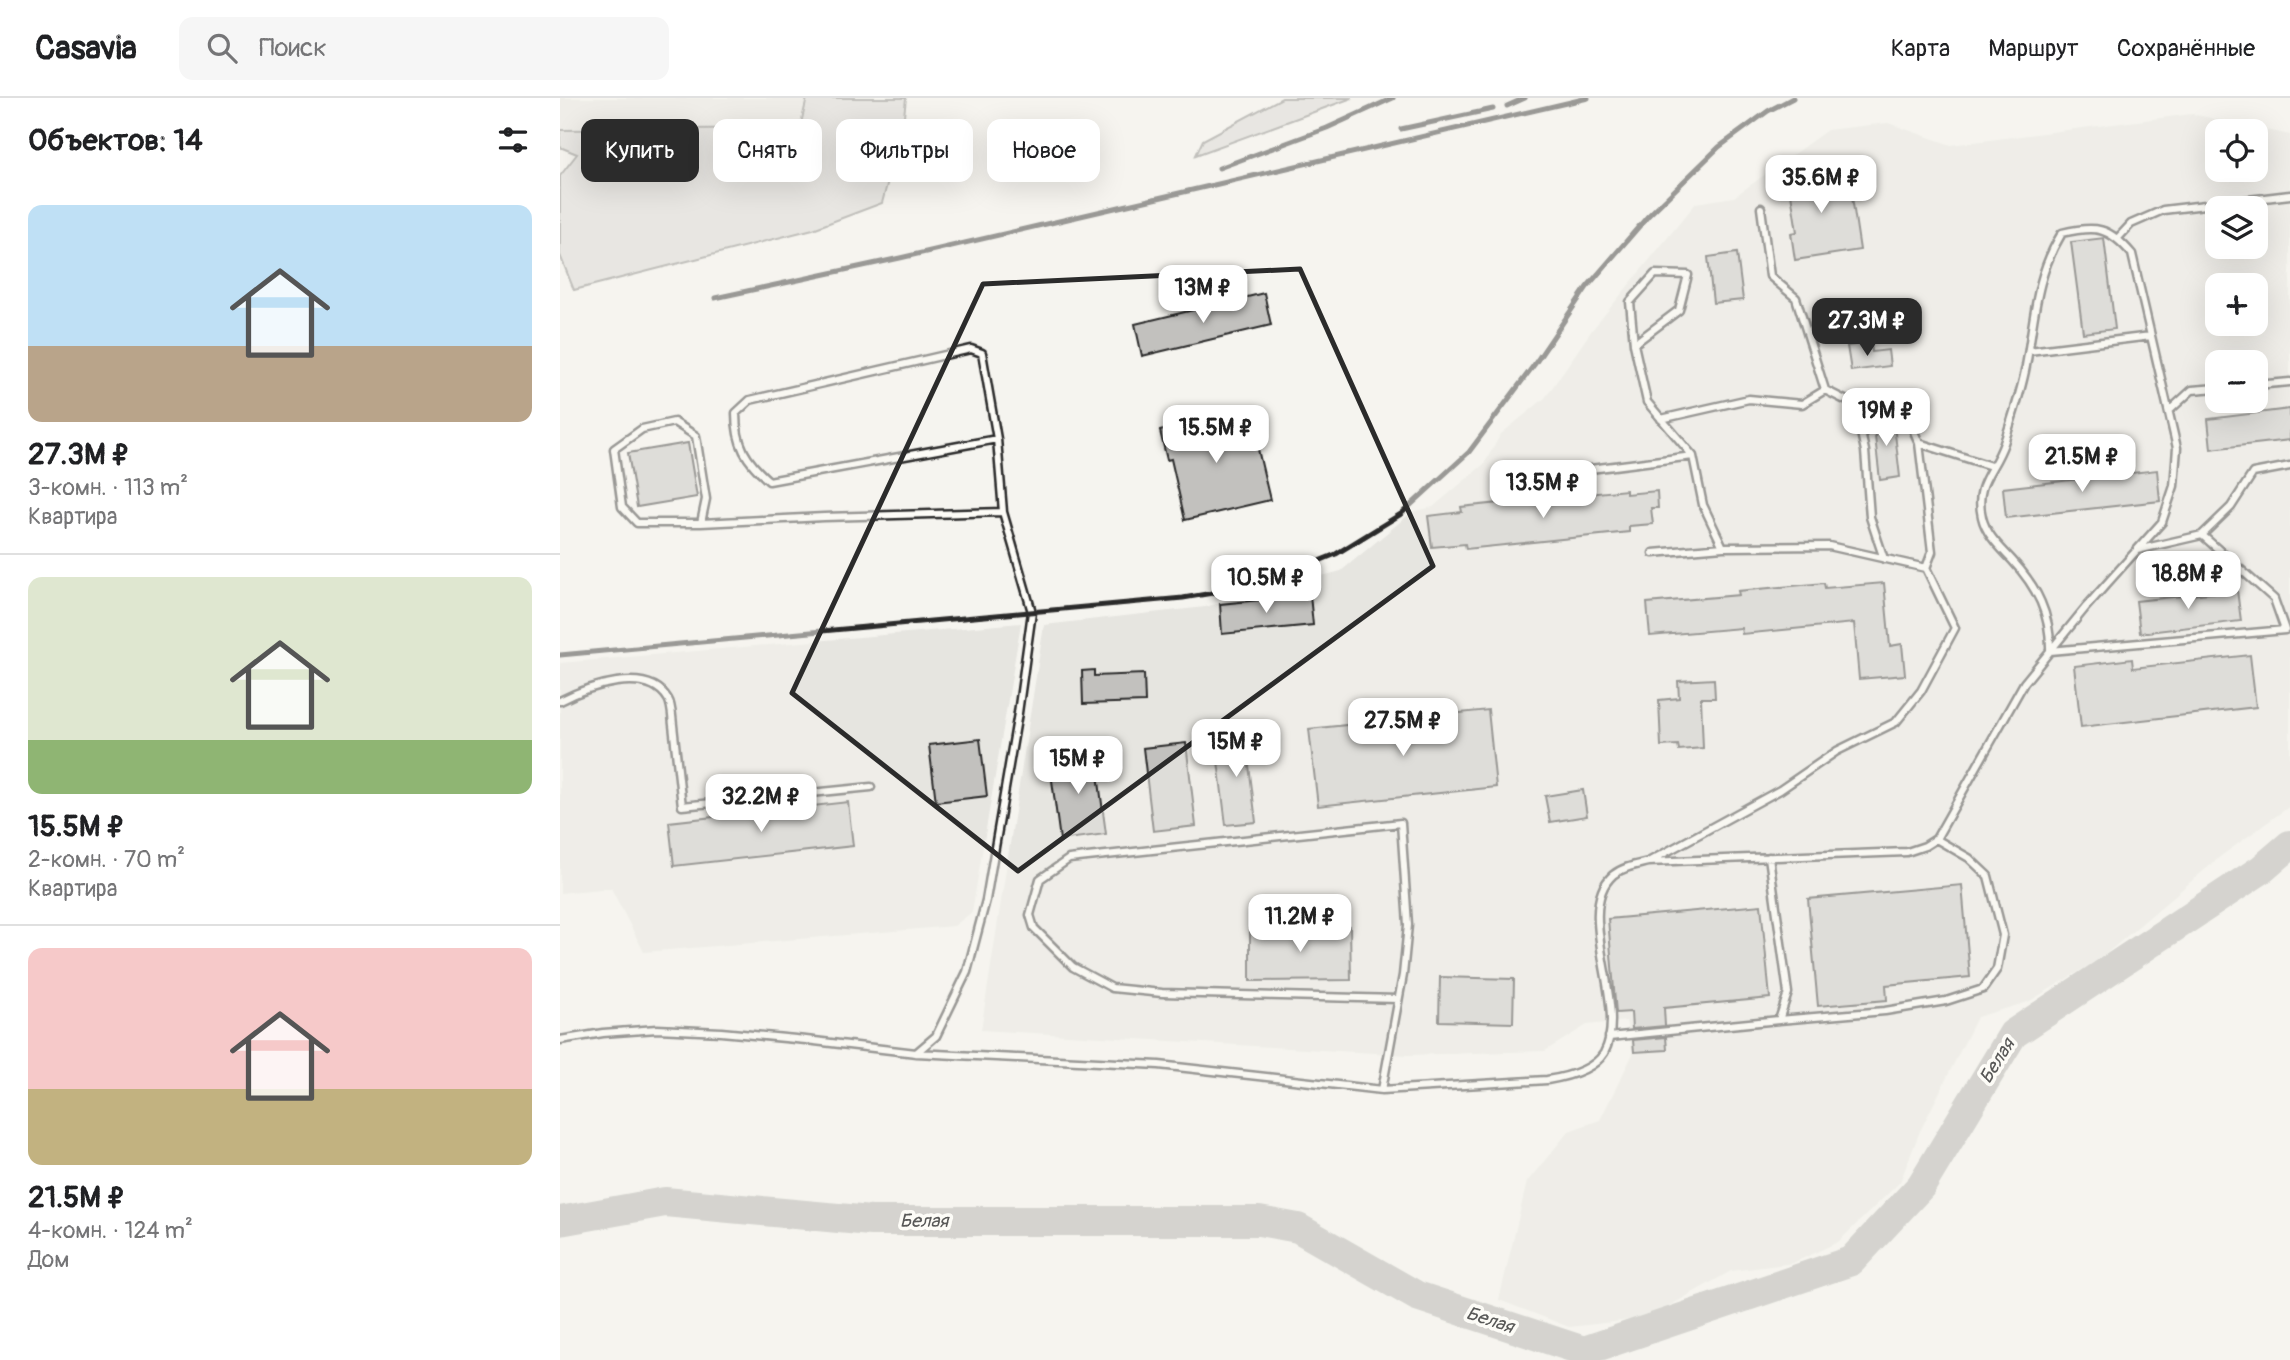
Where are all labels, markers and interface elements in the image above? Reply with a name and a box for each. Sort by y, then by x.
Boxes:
search box [179,17,669,80]
text: Casavia [35,28,137,69]
icon: search [203,29,241,67]
text: Поиск [259,32,327,64]
text: Карта [1891,34,1950,63]
text: Маршрут [1988,34,2079,63]
text: Сохранённые [2117,34,2255,63]
chip: Купить [581,119,699,182]
chip: Снять [713,119,822,182]
chip: Фильтры [836,119,973,182]
chip: Новое [987,119,1100,182]
map controls [2205,119,2268,413]
button: locate [2205,119,2268,182]
icon: filters [494,121,532,159]
text: Объектов: 14 [28,122,203,159]
pin: 35.6M ₽ [1756,156,1886,215]
text: 35.6M ₽ [1781,163,1861,192]
button: layers [2205,196,2268,259]
icon: home [217,250,343,376]
pin: 13M ₽ [1154,266,1252,325]
text: 13M ₽ [1174,273,1232,302]
button: + [2205,273,2268,336]
pin: 27.3M ₽ [1802,299,1932,358]
text: 27.3M ₽ [1828,306,1906,335]
button: − [2205,350,2268,413]
pin: 19M ₽ [1837,388,1935,448]
text: 19M ₽ [1858,396,1914,425]
pin: 15.5M ₽ [1151,406,1281,465]
text: 15.5M ₽ [1179,413,1253,442]
pin: 21.5M ₽ [2017,434,2147,494]
text: 27.3M ₽ [28,436,130,473]
text: 21.5M ₽ [2045,442,2119,471]
pin: 13.5M ₽ [1478,460,1608,520]
text: 13.5M ₽ [1506,468,1580,497]
text: 3-комн. · 113 m² [28,473,188,502]
text: Квартира [28,502,117,531]
pin: 18.8M ₽ [2123,552,2253,611]
pin: 10.5M ₽ [1201,556,1331,615]
text: 18.8M ₽ [2152,559,2224,588]
text: 10.5M ₽ [1227,563,1305,592]
icon: home [217,622,343,748]
pin: 27.5M ₽ [1338,698,1468,758]
text: 27.5M ₽ [1364,706,1442,735]
pin: 15M ₽ [1187,720,1285,779]
text: 15M ₽ [1208,727,1264,756]
pin: 15M ₽ [1029,736,1127,796]
text: 15M ₽ [1050,744,1106,773]
pin: 32.2M ₽ [696,774,826,834]
text: 32.2M ₽ [722,782,800,811]
text: 15.5M ₽ [28,808,125,845]
text: 2-комн. · 70 m² [28,845,185,874]
text: Квартира [28,874,117,903]
pin: 11.2M ₽ [1235,894,1365,954]
text: 11.2M ₽ [1264,902,1336,931]
icon: home [217,993,343,1119]
water label: Белая [1974,1032,2021,1088]
text: 21.5M ₽ [28,1179,125,1216]
water label: Белая [900,1209,950,1233]
text: 4-комн. · 124 m² [28,1216,193,1245]
text: Дом [28,1245,69,1274]
water label: Белая [1463,1301,1519,1340]

